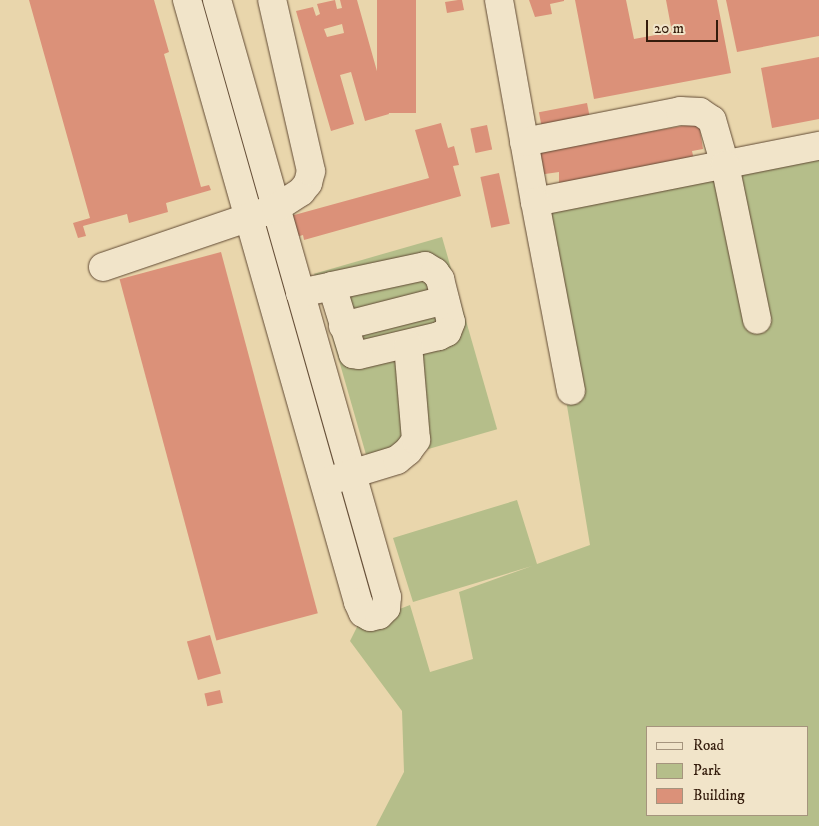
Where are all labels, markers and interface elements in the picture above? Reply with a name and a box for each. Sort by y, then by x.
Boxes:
scale bar [649,10,722,42]
text: 20 m [654,19,684,38]
legend [646,726,809,816]
text: Road [693,736,724,755]
text: Park [693,761,721,780]
text: Building [693,786,745,805]

